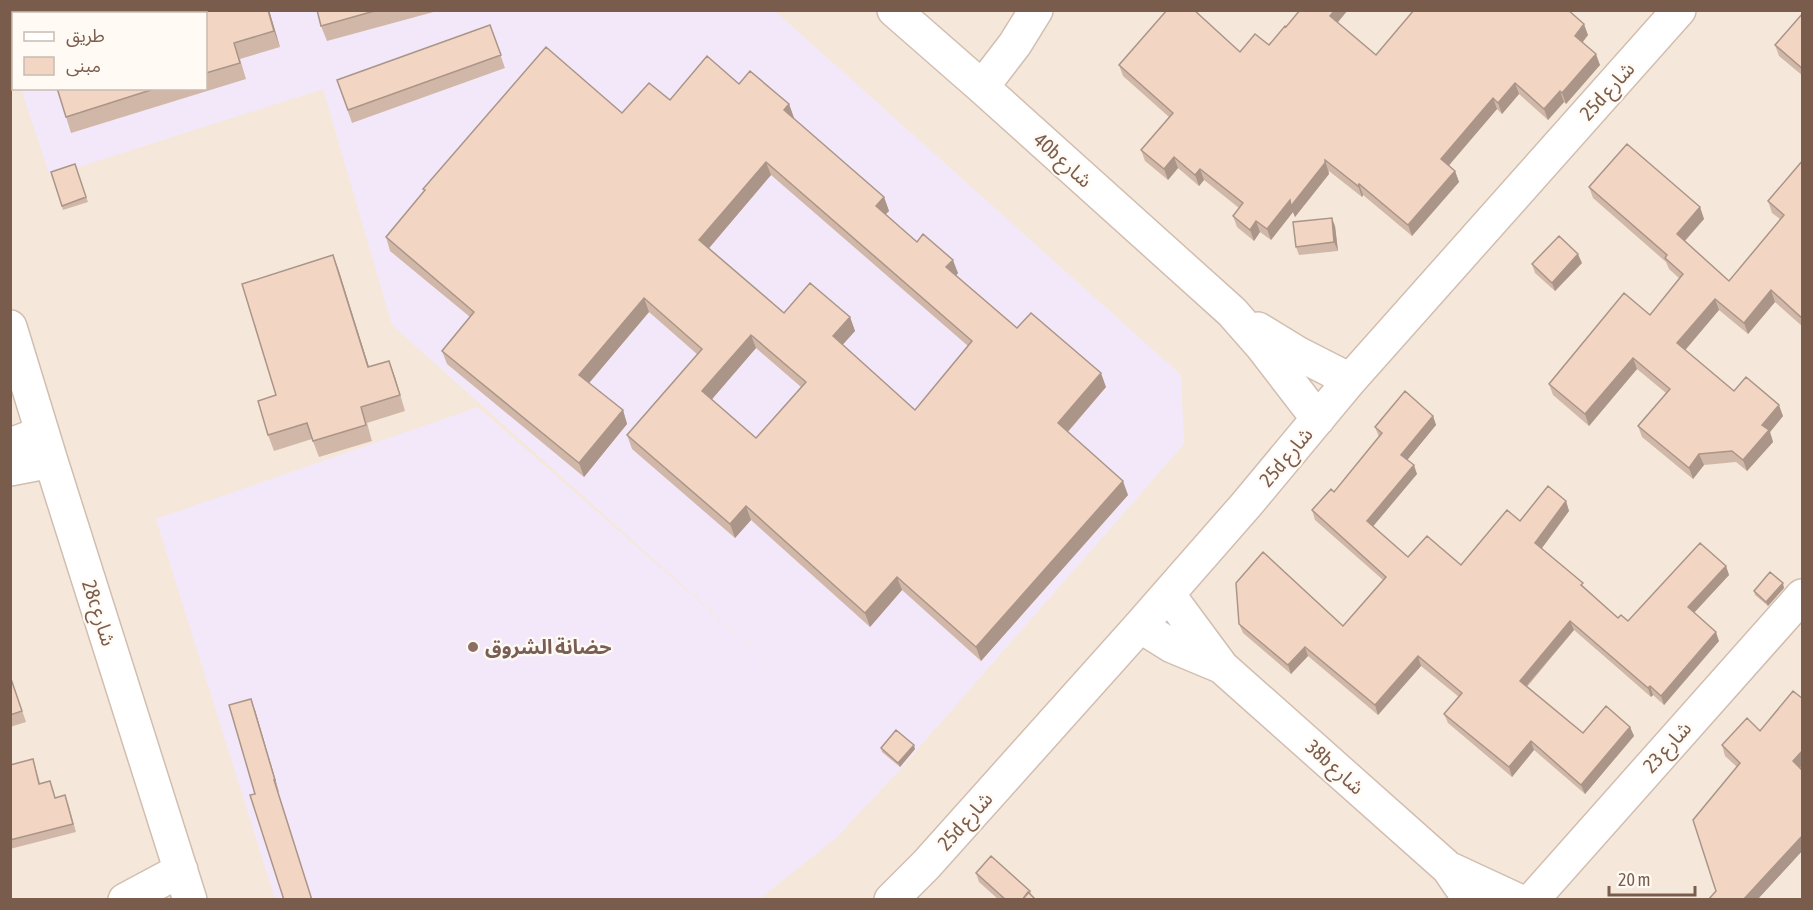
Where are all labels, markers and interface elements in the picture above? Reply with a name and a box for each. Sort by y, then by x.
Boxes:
legend [12,12,207,90]
text: طريق [66,25,105,47]
text: مبنى [66,55,101,77]
street label: 25d شارع [1575,57,1642,127]
street label: 40b شارع [1027,128,1097,195]
street label: 25d شارع [1254,422,1320,493]
street label: 28c شارع [74,577,121,650]
place label: حضانة الشروق [485,635,612,659]
marker: حضانة الشروق [466,640,480,654]
street label: شارع 23 [1638,716,1698,780]
street label: 38b شارع [1299,735,1369,802]
street label: 25d شارع [933,787,1000,857]
scale bar [1609,859,1694,897]
text: 20 m [1618,869,1650,890]

